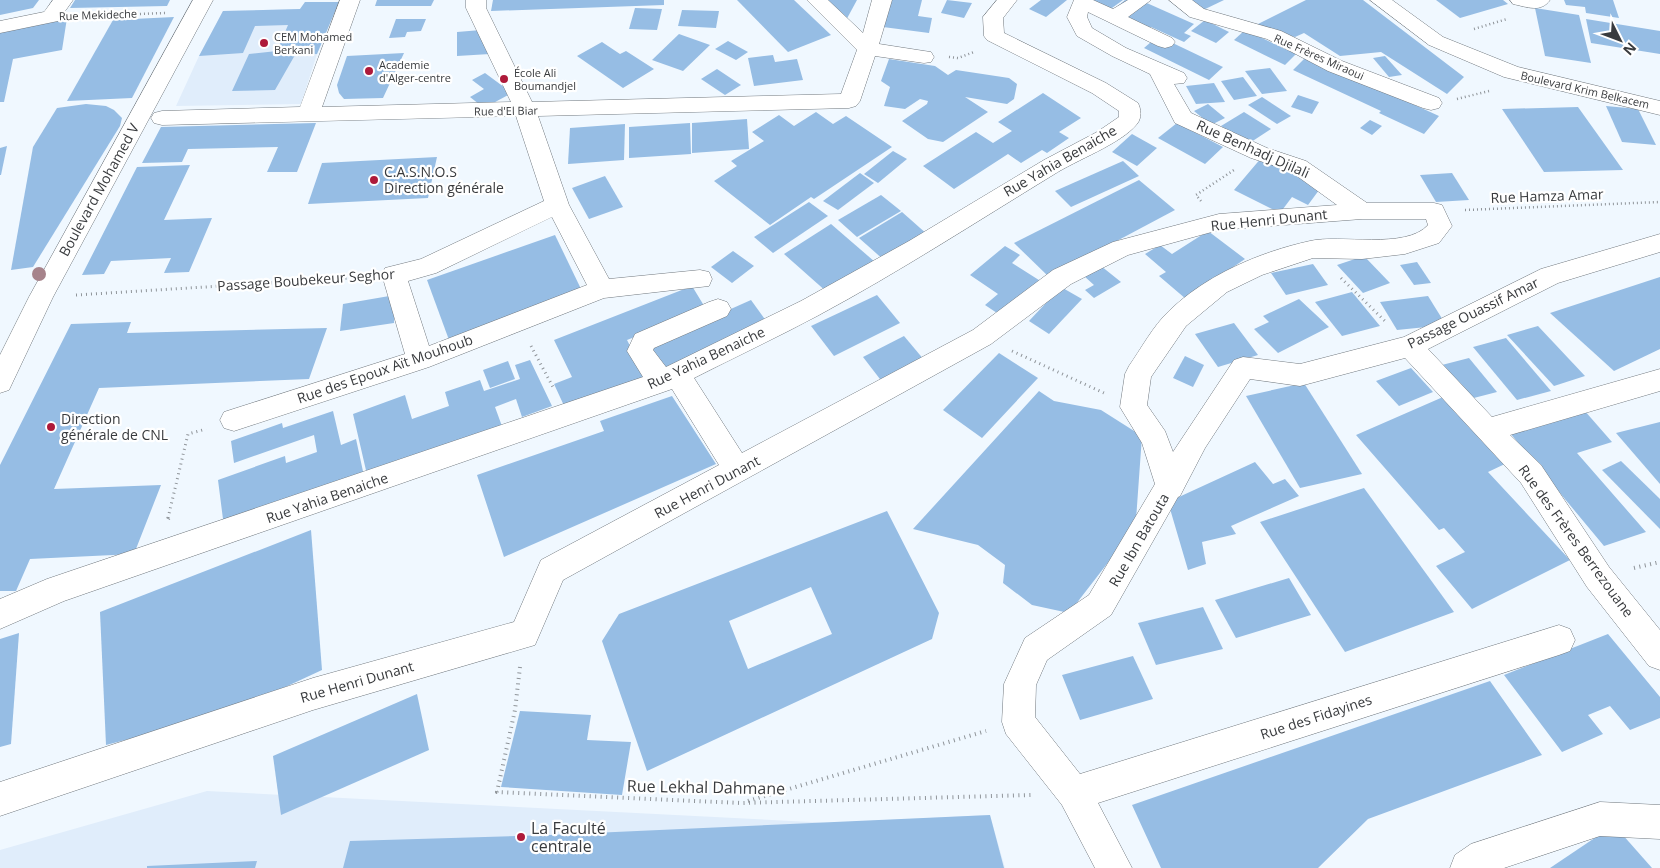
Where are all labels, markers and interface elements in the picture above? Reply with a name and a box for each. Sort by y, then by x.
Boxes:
street label: Rue Mekideche [59,6,137,23]
north arrow [1595,15,1645,65]
place label: CEM Mohamed Berkani [274,29,352,57]
street label: Rue Frères Miraoui [1272,30,1367,83]
marker: CEM Mohamed Berkani [258,37,270,49]
text: N [1619,38,1641,60]
place label: Academie d'Alger-centre [379,57,451,85]
marker: Academie d'Alger-centre [363,65,375,77]
place label: École Ali Boumandjel [514,65,576,93]
street label: Boulevard Krim Belkacem [1519,67,1651,112]
marker: École Ali Boumandjel [498,73,510,85]
street label: Rue d'El Biar [474,102,539,119]
street label: Rue Benhadj Djilali [1194,115,1313,182]
street label: Boulevard Mohamed V [54,119,143,259]
street label: Rue Yahia Benaiche [1000,120,1120,201]
place label: C.A.S.N.O.S Direction générale [384,162,504,197]
marker: C.A.S.N.O.S Direction générale [368,174,380,186]
street label: Rue Hamza Amar [1490,184,1604,207]
street label: Rue Henri Dunant [1210,204,1328,235]
street label: Passage Boubekeur Seghor [217,264,396,295]
street label: Passage Ouassif Amar [1404,272,1542,353]
street label: Rue Yahia Benaiche [644,322,768,393]
street label: Rue des Epoux Aït Mouhoub [294,330,475,408]
place label: Direction générale de CNL [61,409,168,444]
marker: Direction générale de CNL [45,421,57,433]
street label: Rue Henri Dunant [651,451,763,522]
street label: Rue des Frères Berrezouane [1515,461,1638,621]
street label: Rue Yahia Benaiche [263,468,390,527]
street label: Rue Ibn Batouta [1104,490,1173,590]
street label: Rue Henri Dunant [298,656,416,707]
street label: Rue des Fidayines [1258,689,1374,744]
street label: Rue Lekhal Dahmane [627,775,785,799]
place label: La Faculté centrale [531,817,606,857]
marker: La Faculté centrale [515,831,527,843]

